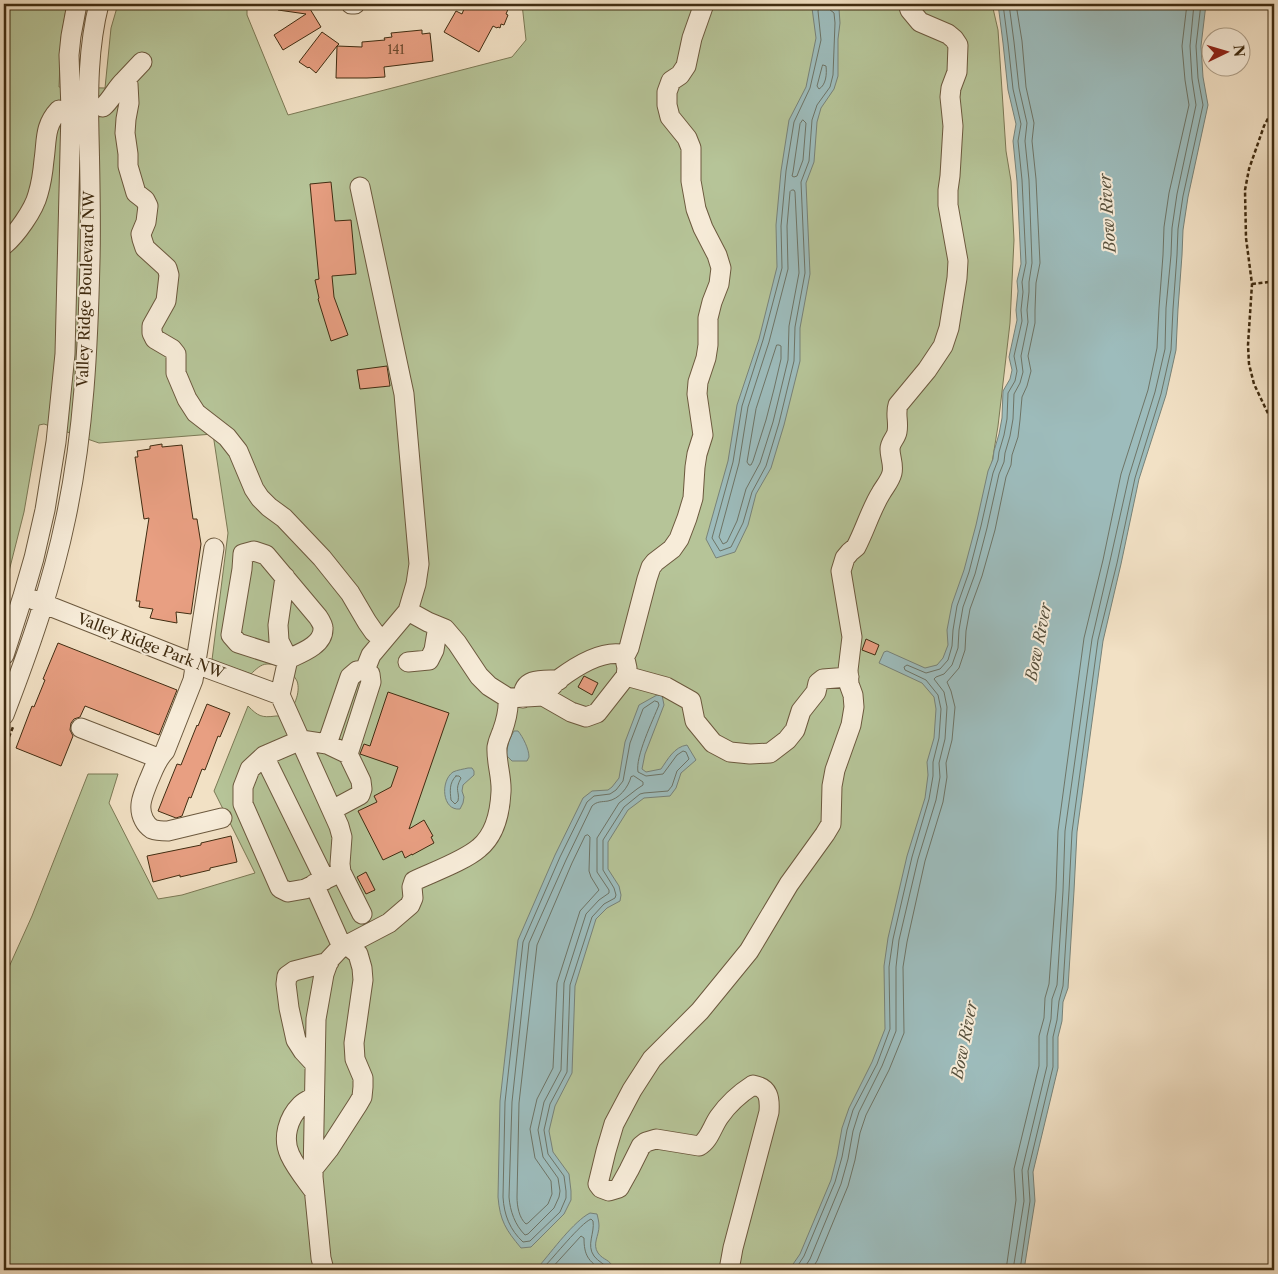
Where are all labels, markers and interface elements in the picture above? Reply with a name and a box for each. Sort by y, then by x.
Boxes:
north arrow [1200,28,1250,78]
house number: 141 [387,42,405,57]
text: N [1229,44,1248,58]
water label: Bow River [1094,171,1120,255]
street label: Valley Ridge Boulevard NW [73,190,98,388]
water label: Bow River [1020,600,1056,685]
street label: Valley Ridge Park NW [74,608,228,683]
water label: Bow River [946,998,982,1083]

